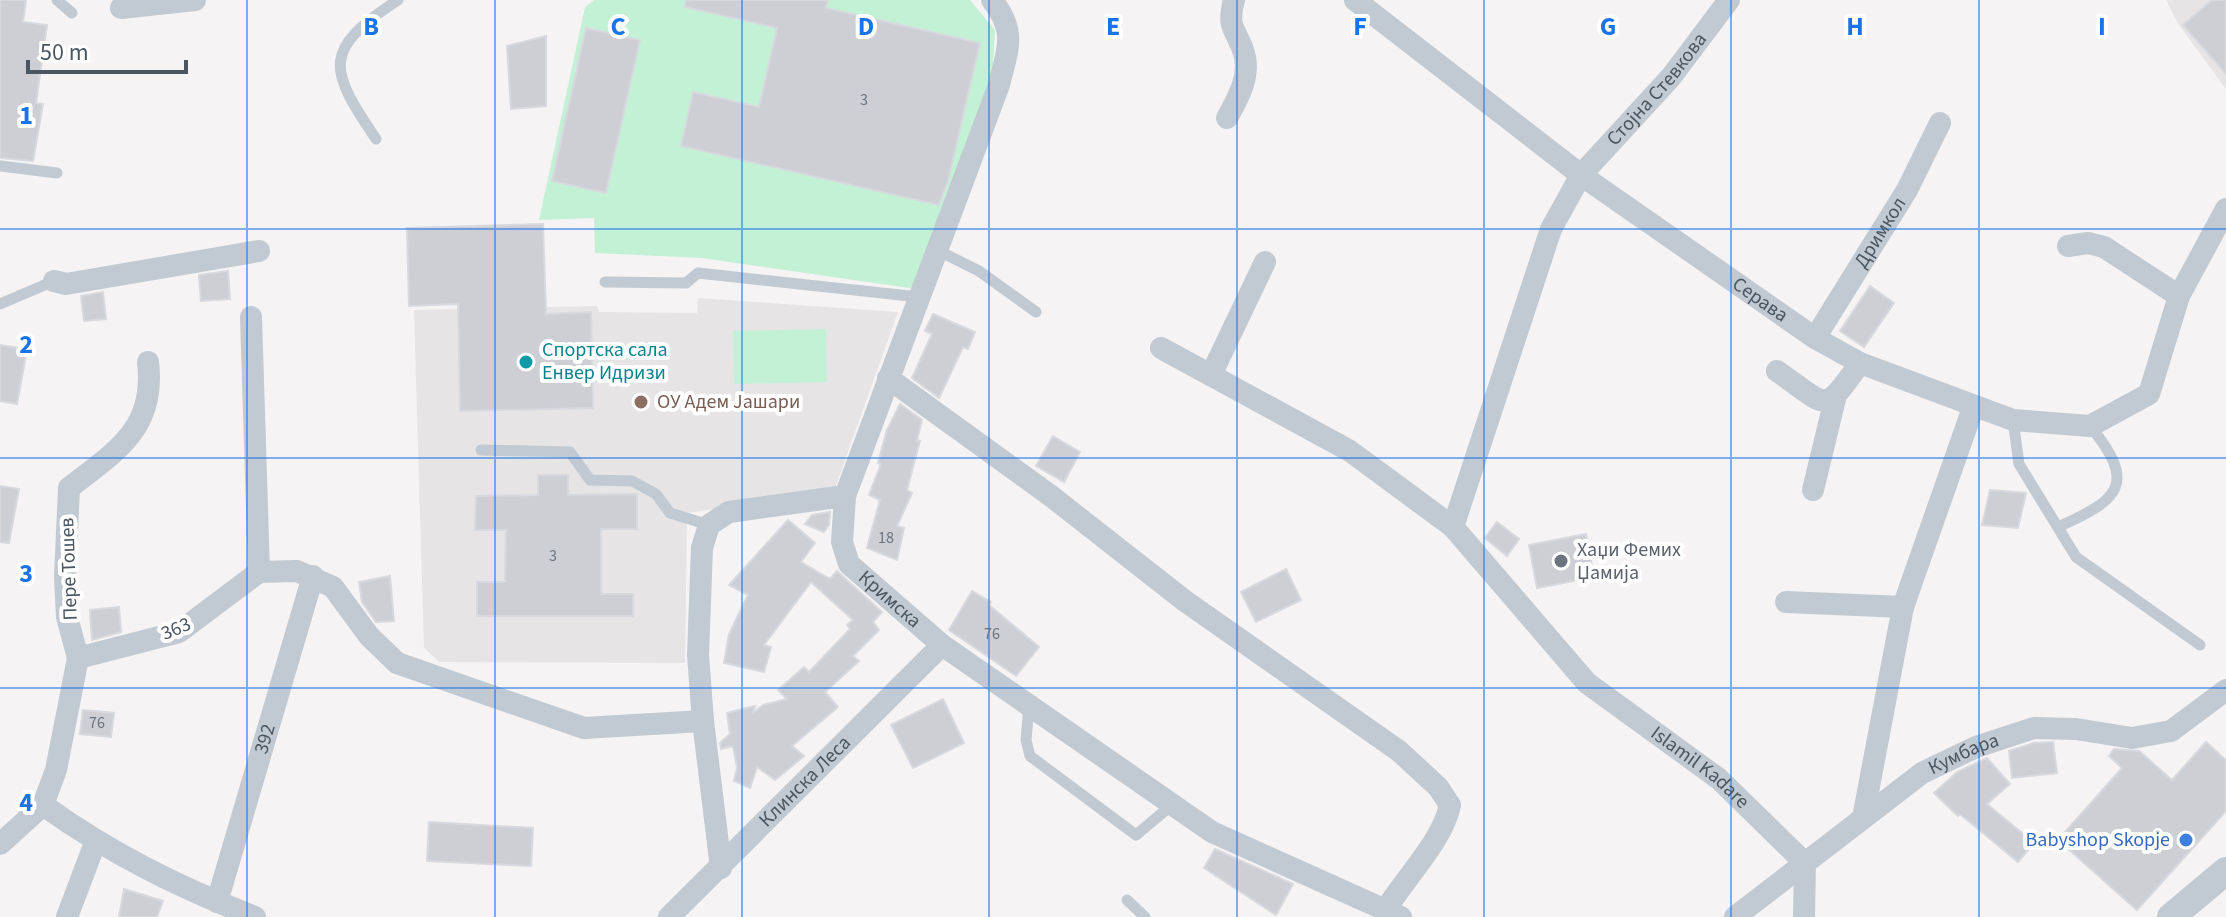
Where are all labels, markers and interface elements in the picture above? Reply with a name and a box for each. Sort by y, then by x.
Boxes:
text: B [363,8,379,45]
text: C [610,8,626,45]
text: D [858,8,874,45]
text: E [1106,8,1120,45]
text: F [1353,8,1367,45]
text: G [1600,8,1616,45]
text: H [1846,8,1864,45]
text: I [2098,8,2106,45]
scale bar [28,24,186,74]
street label: Стојна Стевкова [1600,27,1714,152]
text: 50 m [40,35,89,70]
house number: 3 [860,89,868,111]
text: 1 [19,97,33,134]
street label: Дримкол [1848,192,1913,274]
street label: Серава [1726,270,1794,329]
text: 2 [19,326,33,363]
place label: Спортска сала Енвер Идризи [542,336,668,387]
marker: Спортска сала Енвер Идризи [517,353,535,371]
place label: ОУ Адем Јашари [657,388,800,416]
marker: ОУ Адем Јашари [632,393,650,411]
street label: Пере Тошев [53,517,85,621]
house number: 18 [878,527,894,549]
place label: Хаџи Фемих Џамија [1577,536,1681,587]
house number: 3 [549,545,557,567]
marker: Хаџи Фемих Џамија [1552,552,1570,570]
text: 3 [19,555,33,592]
street label: Кримска [852,564,927,635]
street label: 363 [157,610,195,648]
house number: 76 [984,623,1000,645]
house number: 76 [89,712,105,734]
street label: Islamil Kadare [1645,720,1756,815]
street label: 392 [247,721,283,757]
street label: Кумбара [1924,726,2003,782]
street label: Клинска Леса [753,729,857,834]
text: 4 [19,784,33,821]
place label: Babyshop Skopje [2026,826,2170,854]
marker: Babyshop Skopje [2177,831,2195,849]

